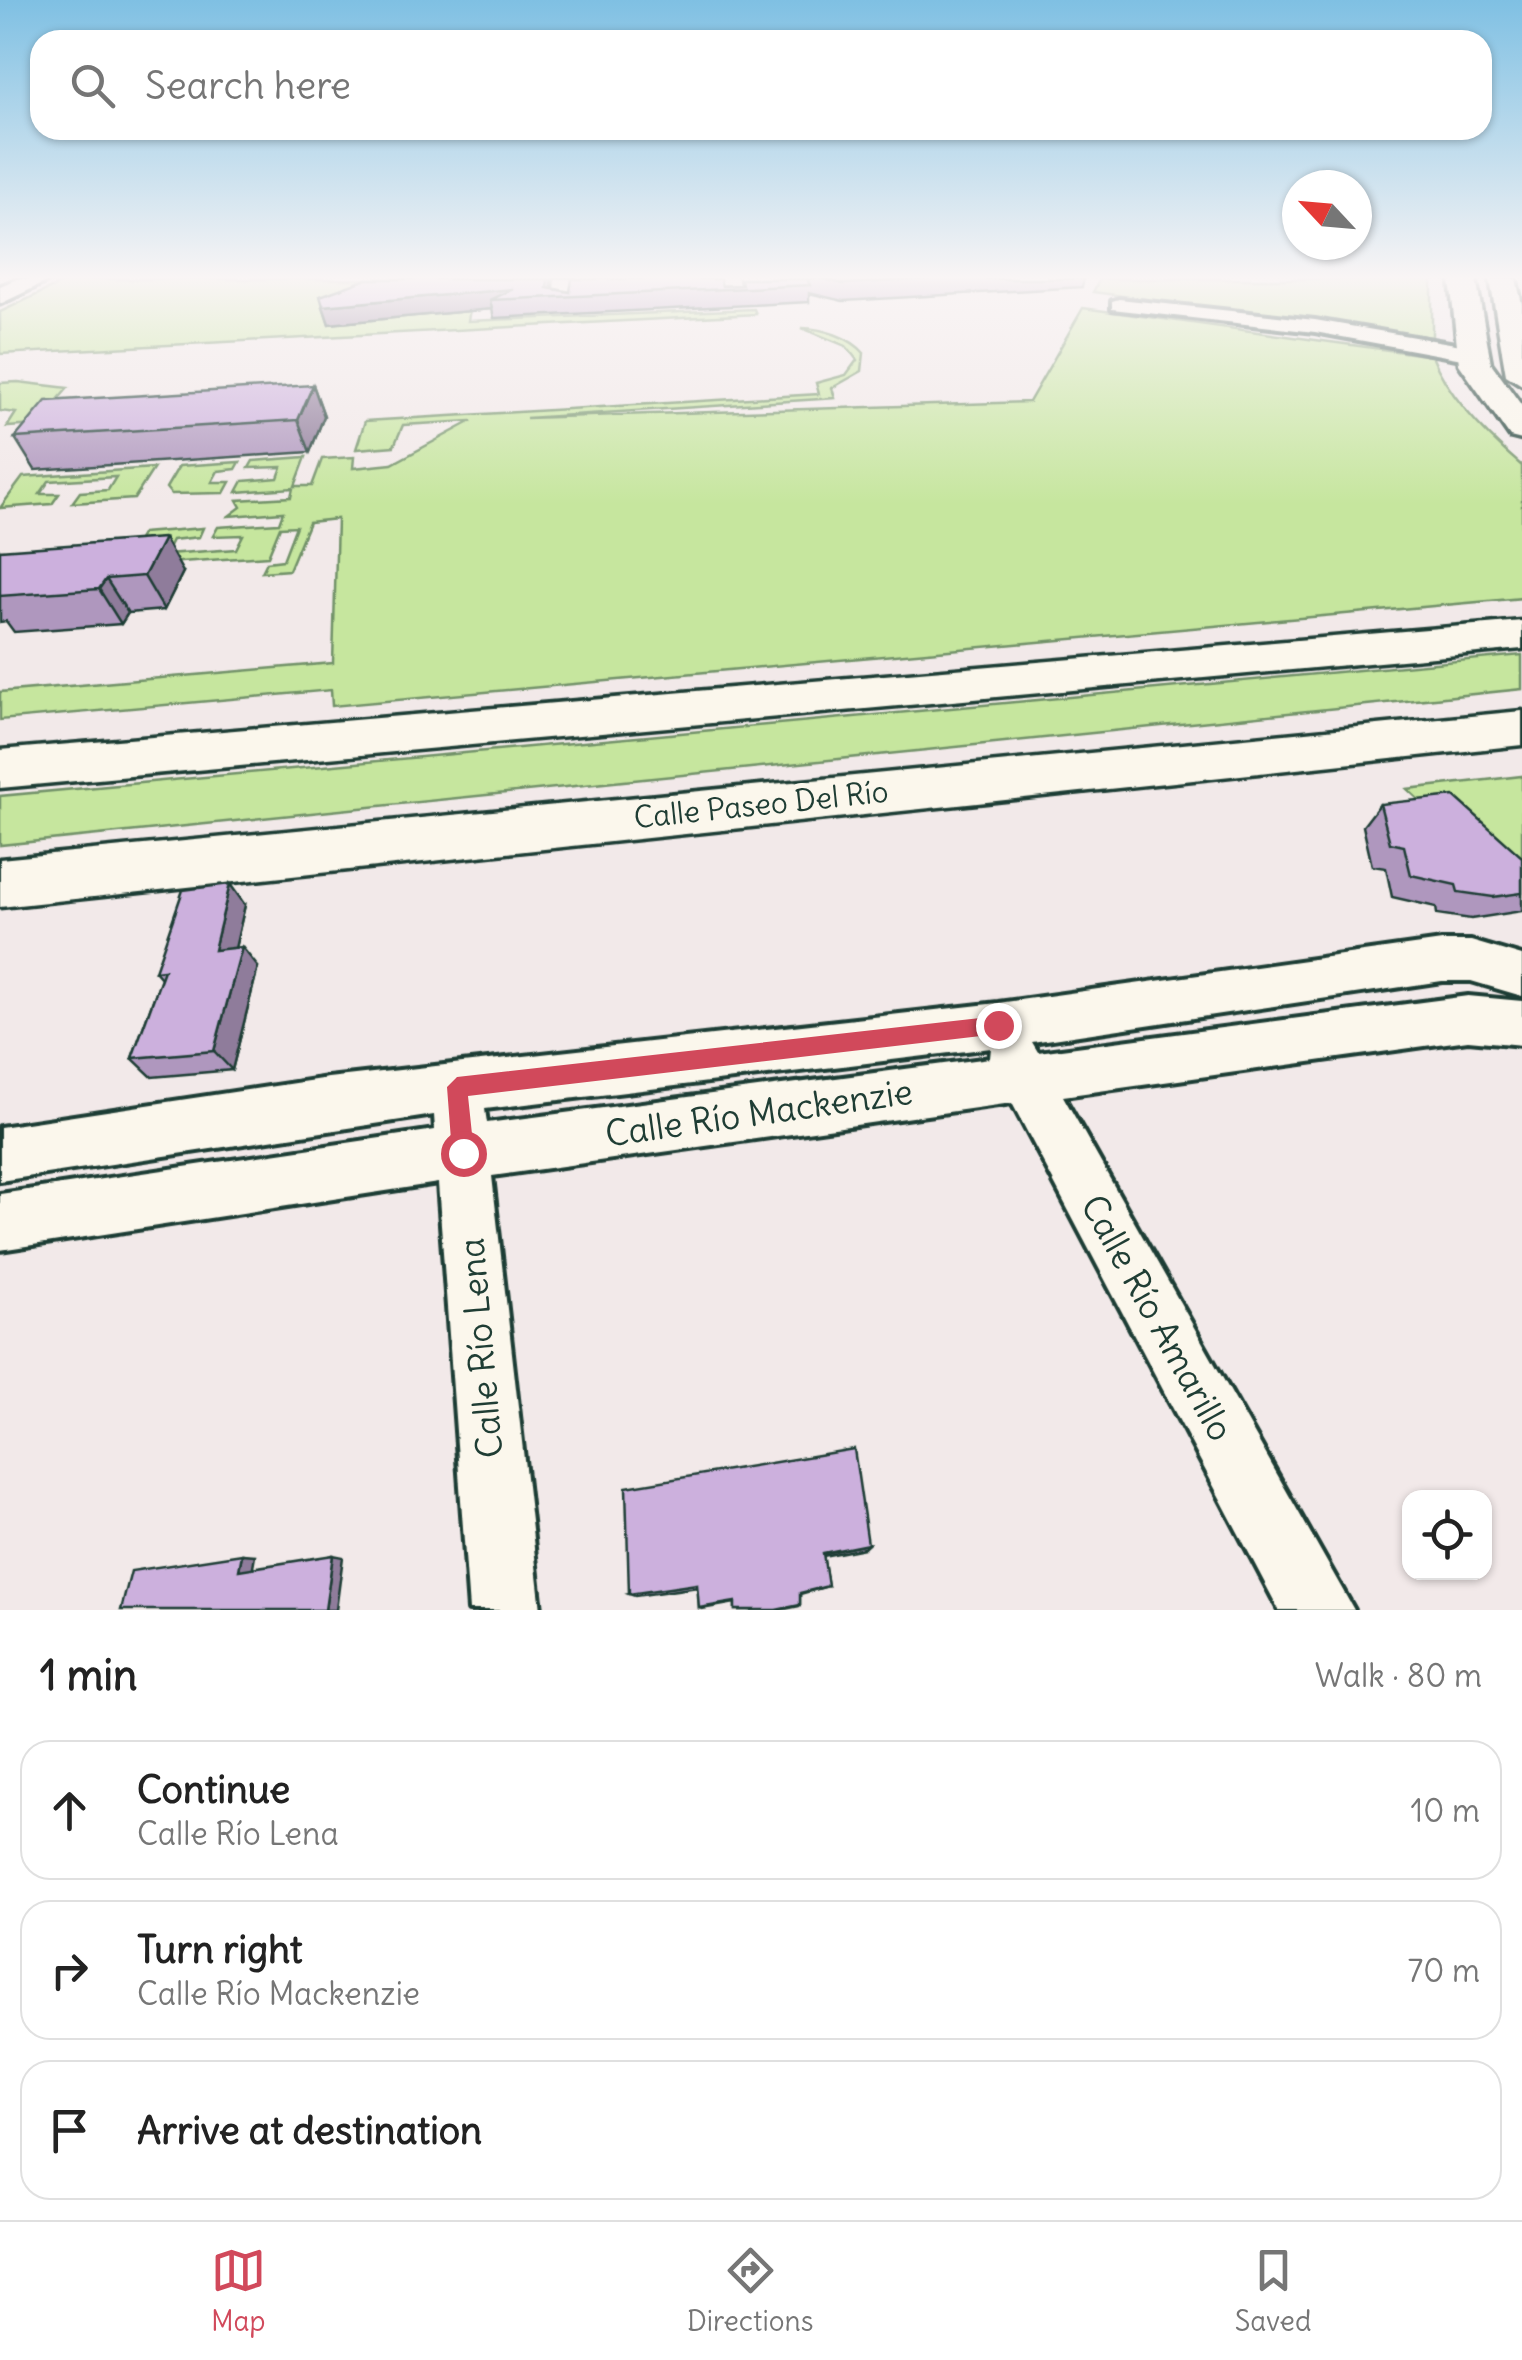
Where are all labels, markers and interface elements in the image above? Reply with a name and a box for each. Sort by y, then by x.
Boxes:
search box [30,30,1492,140]
icon: search [65,58,120,113]
text: Search here [145,62,351,109]
north arrow [1282,170,1372,260]
street label: Calle Paseo Del Río [632,772,890,836]
route end [976,1003,1022,1049]
street label: Calle Río Mackenzie [602,1069,915,1155]
route start [441,1131,487,1177]
street label: Calle Río Amarillo [1072,1187,1244,1448]
street label: Calle Río Lena [448,1236,512,1460]
map controls [1402,1490,1492,1580]
button: locate [1402,1490,1492,1580]
text: 1 min [40,1649,137,1701]
text: Walk · 80 m [1315,1655,1482,1696]
text: Continue [137,1766,290,1813]
icon: ahead [42,1783,97,1838]
text: 10 m [1411,1790,1480,1831]
text: Calle Río Lena [137,1813,339,1854]
text: Turn right [137,1926,303,1973]
icon: right [42,1943,97,1998]
text: 70 m [1408,1950,1480,1991]
text: Calle Río Mackenzie [137,1973,420,2014]
icon: arrive [42,2103,97,2158]
text: Arrive at destination [137,2107,482,2154]
tab: Map [211,2243,266,2339]
tab: Directions [687,2243,813,2339]
tab: Saved [1235,2243,1311,2339]

